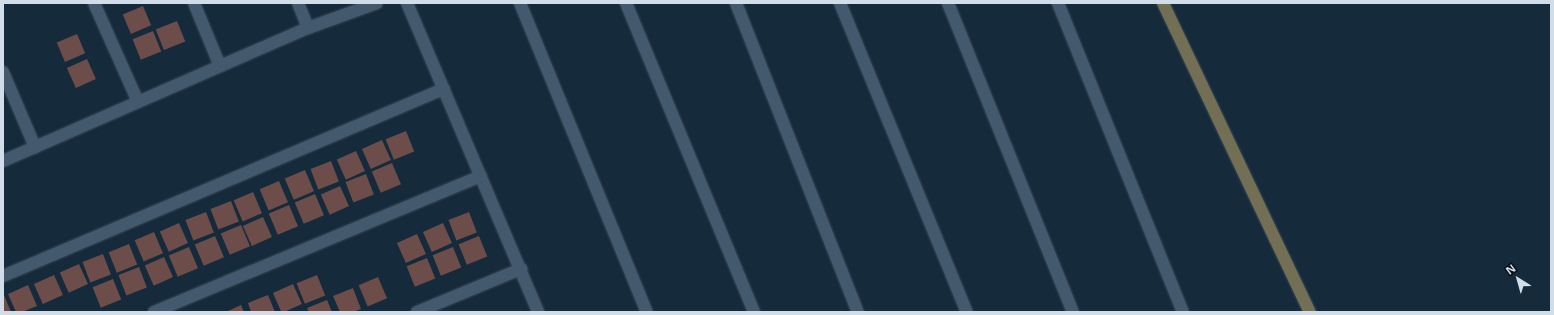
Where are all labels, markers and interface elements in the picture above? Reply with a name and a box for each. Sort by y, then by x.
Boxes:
north arrow [1498,259,1538,299]
text: N [1502,260,1519,278]

